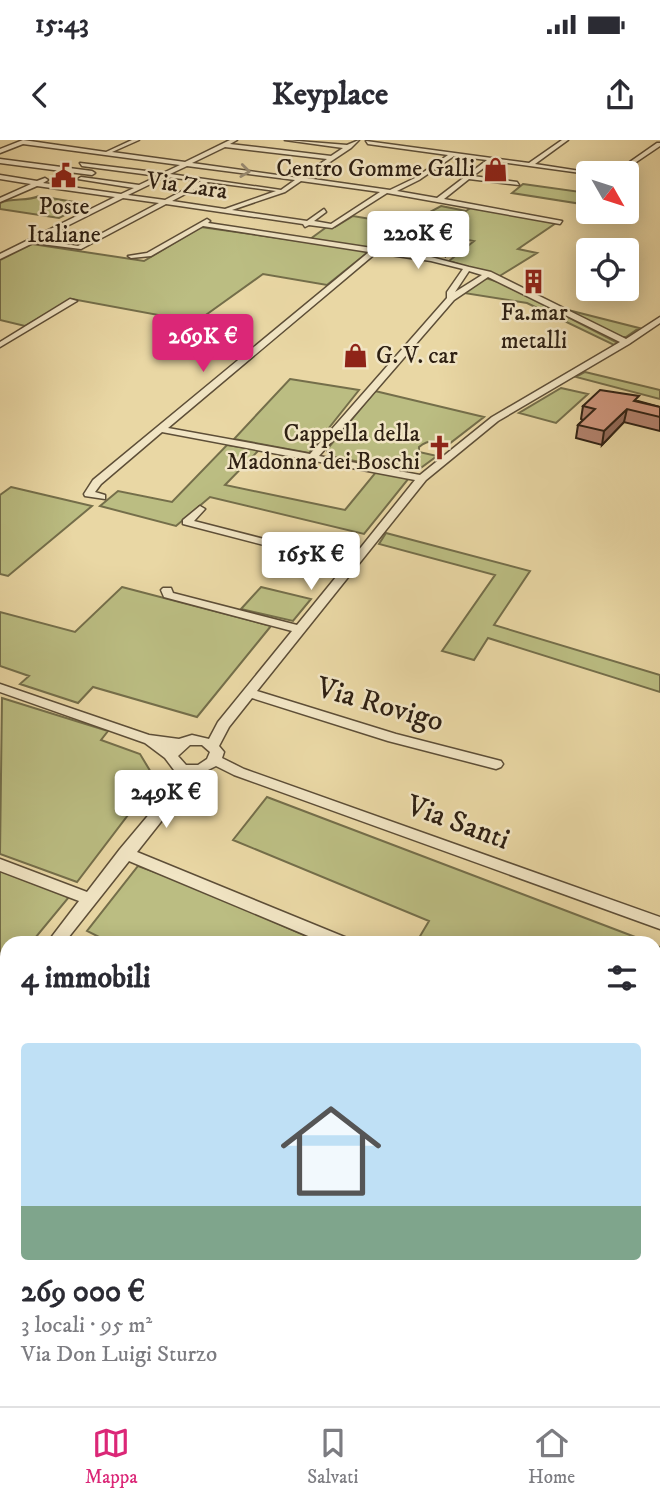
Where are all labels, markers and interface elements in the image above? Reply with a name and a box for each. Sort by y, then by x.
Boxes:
text: 15:43 [35,8,89,41]
text: Keyplace [272,75,388,115]
icon: back [21,76,59,114]
icon: share [601,76,639,114]
place label: Centro Gomme Galli [276,154,475,184]
shop icon: Centro Gomme Galli [481,155,509,183]
north arrow [576,161,639,224]
map controls [576,161,639,301]
public building icon: Poste Italiane [50,162,78,190]
one-way arrow [239,163,251,178]
street label: Via Zara [144,165,230,207]
place label: Poste Italiane [27,192,101,250]
pin: 220K € [361,212,475,271]
text: 220K € [383,219,453,248]
button: locate [576,238,639,301]
building icon: Fa.mar metalli [520,268,548,296]
place label: Fa.mar metalli [500,298,568,356]
pin: 269K € [146,314,260,374]
text: 269K € [168,322,238,351]
place label: G. V. car [376,341,458,371]
shop icon: G. V. car [342,342,370,370]
place label: Cappella della Madonna dei Boschi [227,419,421,477]
church icon: Cappella della Madonna dei Boschi [426,434,454,462]
pin: 165K € [254,532,368,592]
text: 165K € [278,540,344,569]
street label: Via Rovigo [311,669,448,741]
pin: 249K € [109,770,223,830]
text: 249K € [131,778,201,807]
street label: Via Santi [400,787,515,859]
icon: filters [603,959,641,997]
text: 4 immobili [21,960,151,997]
icon: home [268,1088,394,1214]
text: 269 000 € [21,1274,145,1311]
text: 3 locali · 95 m² [21,1311,152,1340]
text: Via Don Luigi Sturzo [21,1340,217,1369]
tab: Mappa [85,1424,137,1489]
tab: Salvati [307,1424,358,1489]
tab: Home [528,1424,575,1489]

